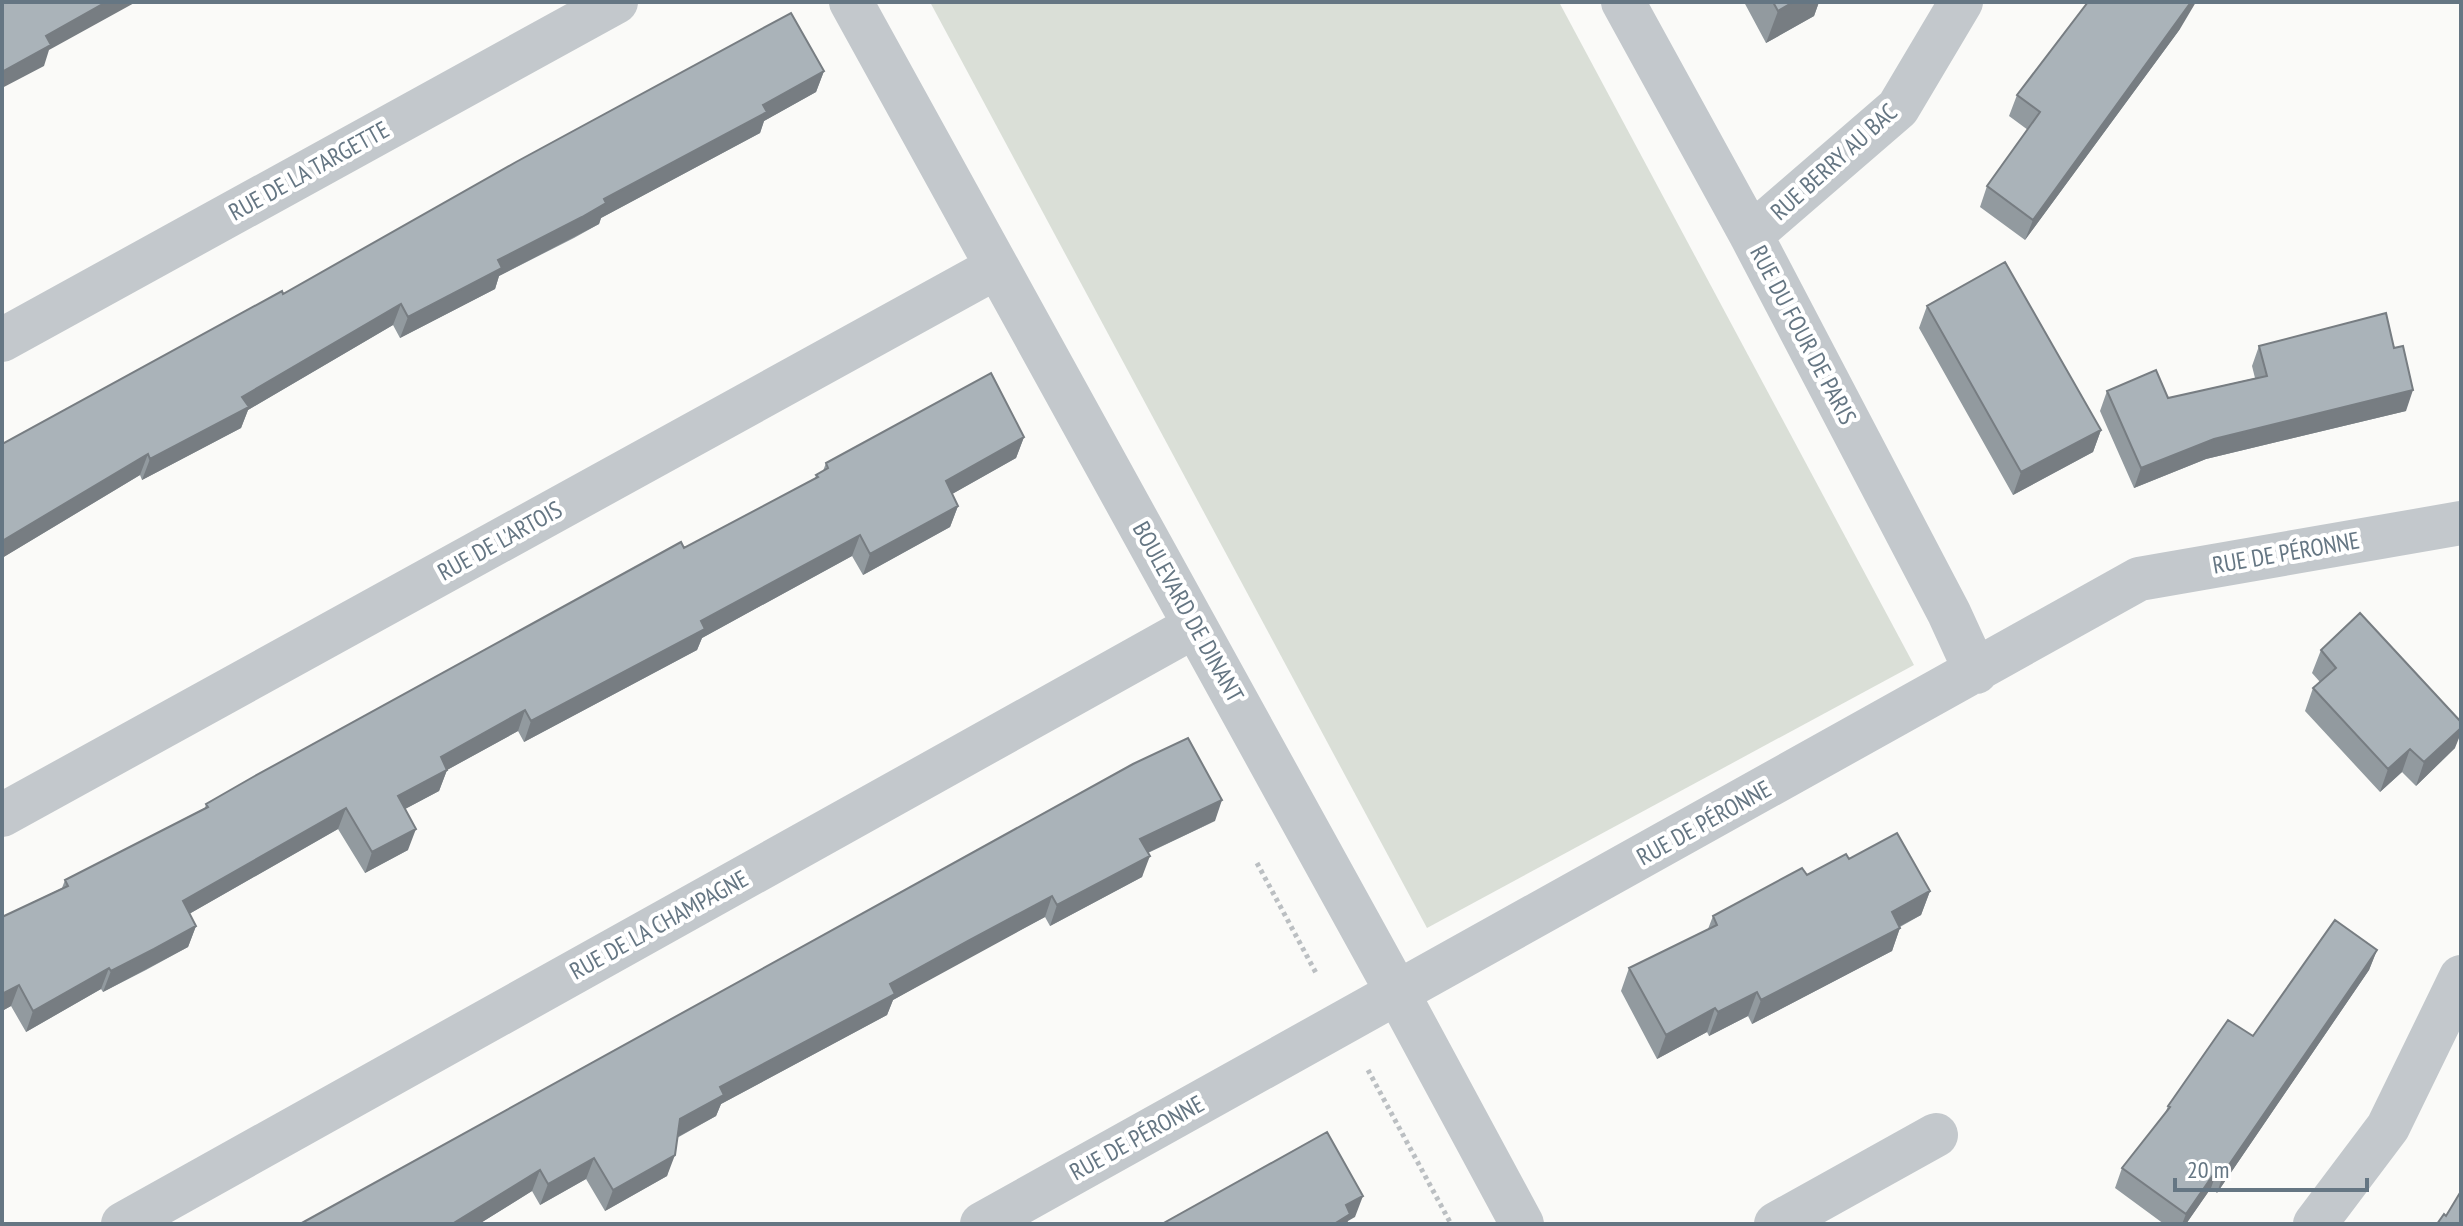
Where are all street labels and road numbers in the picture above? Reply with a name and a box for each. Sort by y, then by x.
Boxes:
street label: RUE BERRY AU BAC [1764,97,1903,227]
street label: RUE DE LA TARGETTE [223,114,394,227]
street label: RUE DU FOUR DE PARIS [1743,240,1864,429]
street label: RUE DE L'ARTOIS [432,494,567,587]
street label: BOULEVARD DE DINANT [1126,516,1251,708]
street label: RUE DE PÉRONNE [2210,524,2362,581]
street label: RUE DE PÉRONNE [1631,773,1776,872]
street label: RUE DE LA CHAMPAGNE [564,863,753,986]
street label: RUE DE PÉRONNE [1064,1088,1209,1187]

